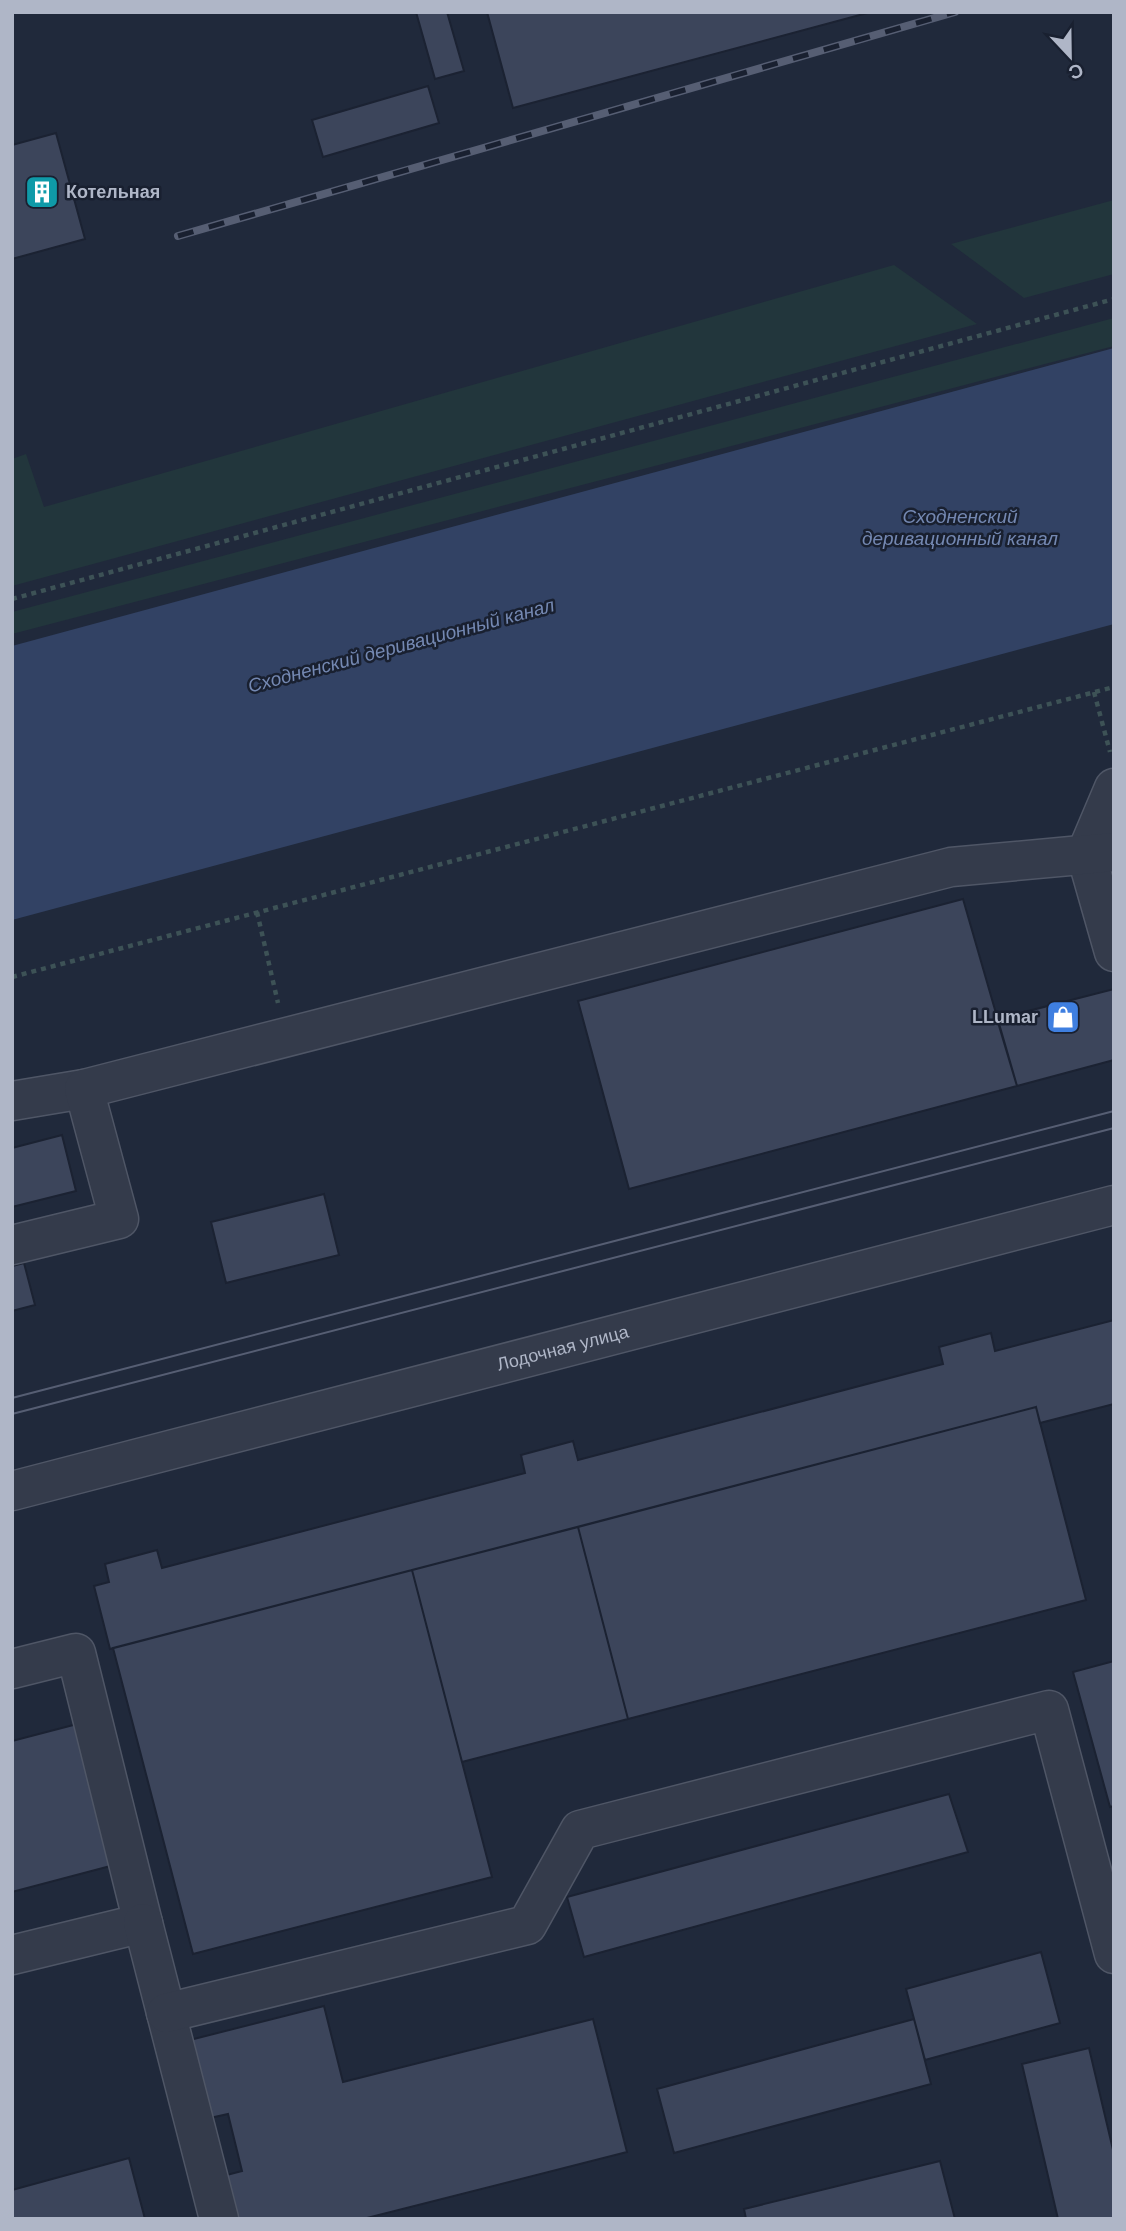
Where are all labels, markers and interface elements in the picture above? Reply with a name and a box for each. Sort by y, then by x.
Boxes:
north arrow [1035,21,1105,91]
text: С [1066,59,1086,84]
building icon: Котельная [23,173,61,211]
place label: Котельная [66,182,160,202]
water label: Сходненский деривационный канал [862,506,1058,549]
water label: Сходненский деривационный канал [246,594,557,697]
shop icon: LLumar [1044,998,1082,1036]
place label: LLumar [972,1007,1038,1027]
street label: Лодочная улица [495,1321,632,1375]

